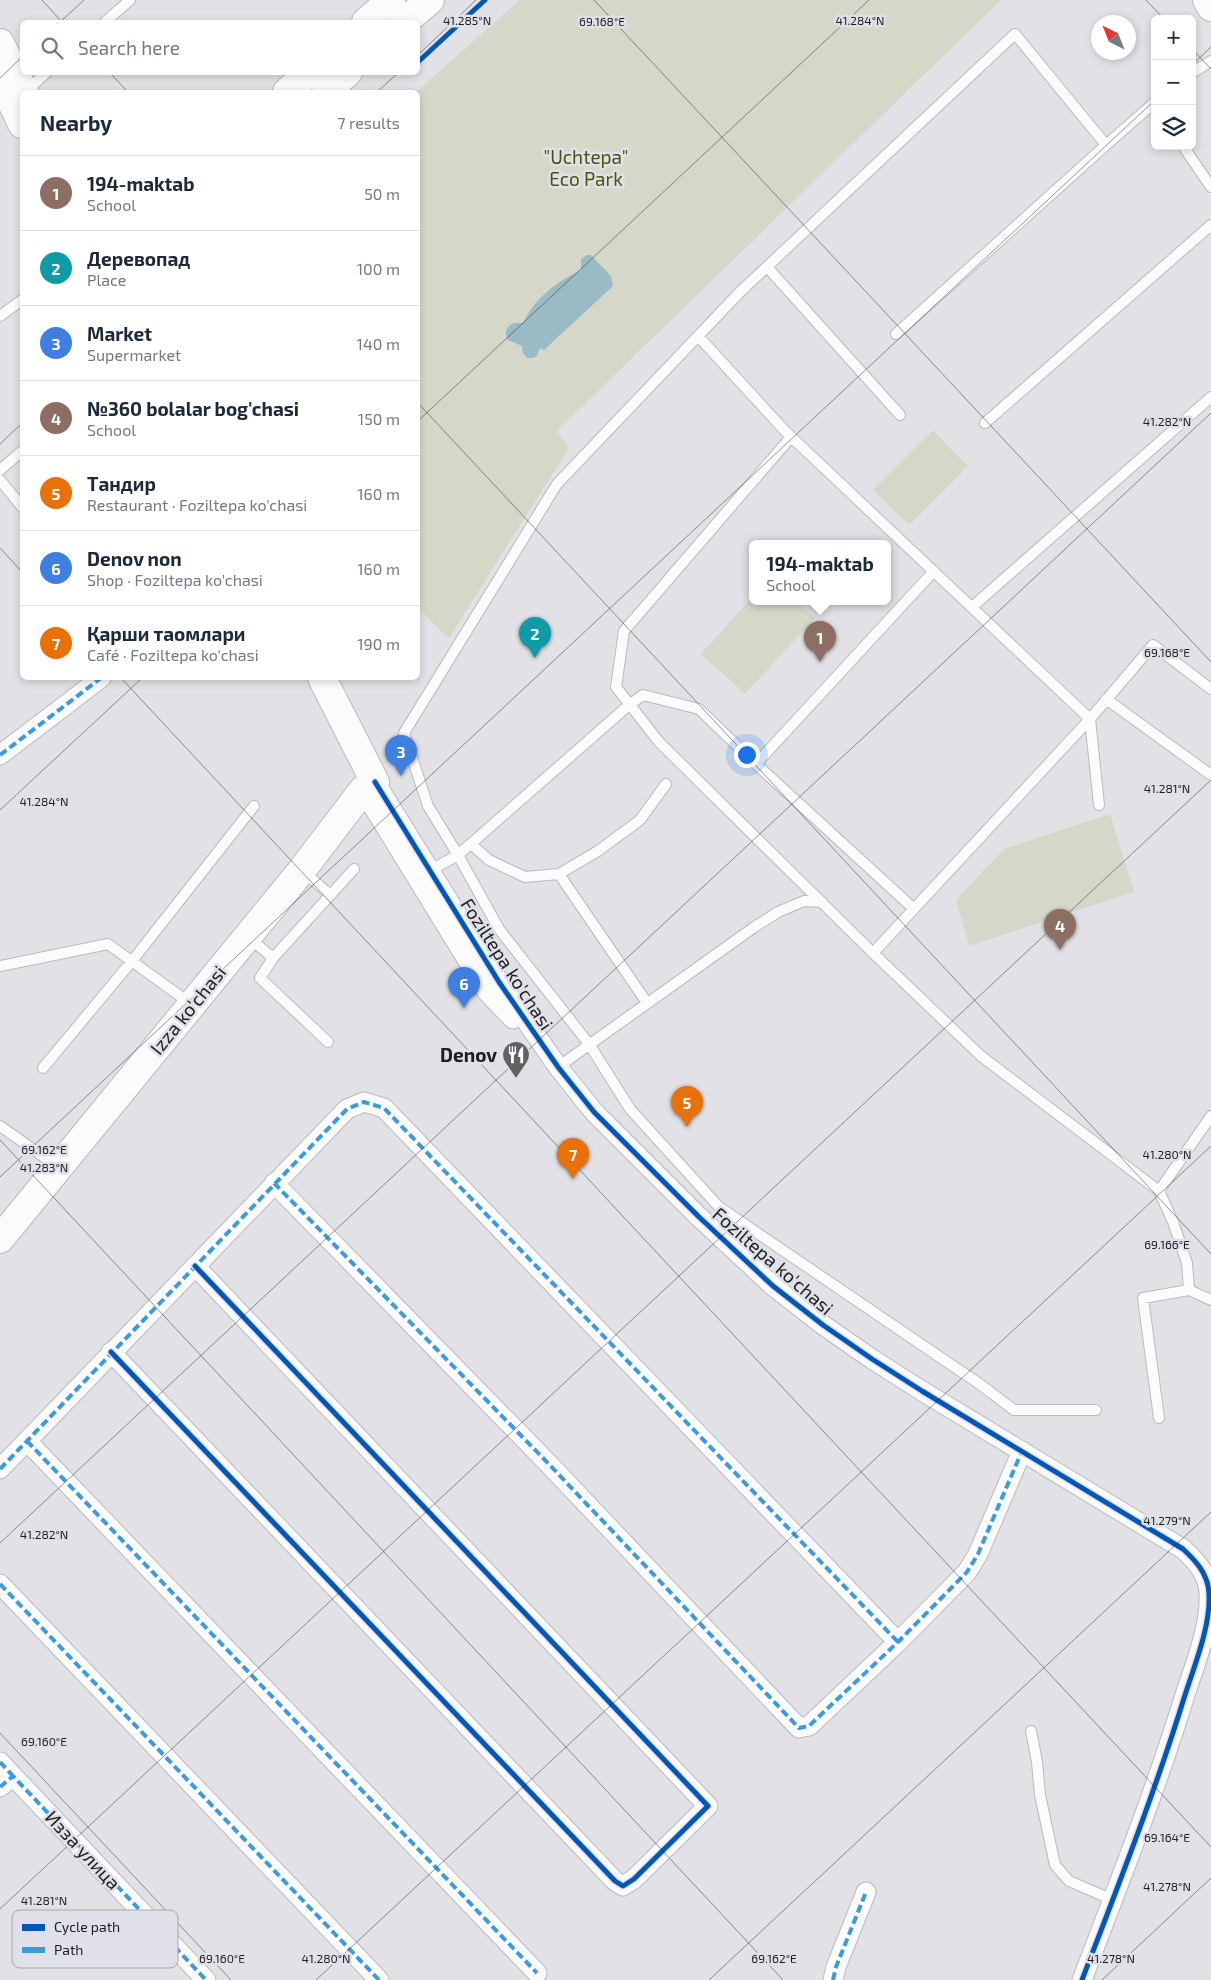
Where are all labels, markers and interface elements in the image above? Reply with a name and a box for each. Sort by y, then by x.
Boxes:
text: 41.285°N [443,13,491,27]
text: 41.284°N [835,13,885,27]
text: 69.168°E [579,14,625,28]
north arrow [1091,15,1136,60]
map controls [1151,15,1196,150]
button: + [1151,15,1196,60]
search box [20,20,420,75]
icon: search [38,34,66,62]
text: Search here [78,36,180,59]
button: − [1151,60,1196,105]
button: layers [1151,105,1196,150]
text: Nearby [40,110,112,135]
text: 7 results [337,113,400,132]
park label: "Uchtepa" Eco Park [543,145,629,190]
text: 194-maktab [87,172,194,195]
text: 1 [53,184,59,203]
text: 50 m [364,184,400,203]
text: School [87,195,136,214]
text: Деревопад [87,247,190,270]
text: 2 [51,259,61,278]
text: 100 m [357,259,400,278]
text: Place [87,270,126,289]
text: Market [87,322,152,345]
text: 3 [51,334,61,353]
text: 140 m [357,334,400,353]
text: Supermarket [87,345,181,364]
text: №360 bolalar bog'chasi [87,397,299,420]
text: 4 [51,409,61,428]
text: 150 m [358,409,400,428]
text: 41.282°N [1143,414,1191,428]
text: School [87,420,136,439]
text: Тандир [87,472,156,495]
text: 5 [52,484,60,503]
text: 160 m [357,484,400,503]
text: Restaurant · Foziltepa ko'chasi [87,495,307,514]
popup [749,540,891,605]
text: Denov non [87,547,182,570]
text: 194-maktab [766,552,874,575]
text: 6 [51,559,61,578]
text: 160 m [357,559,400,578]
text: Shop · Foziltepa ko'chasi [87,570,263,589]
text: School [766,575,815,594]
pin: 2 [519,617,551,658]
pin: 1 [804,621,836,662]
text: Қарши таомлари [87,622,245,645]
text: 7 [52,634,60,653]
text: 190 m [357,634,400,653]
text: Café · Foziltepa ko'chasi [87,645,259,664]
text: 69.168°E [1144,645,1190,659]
pin: 3 [385,735,417,776]
your location [734,742,760,768]
text: 41.281°N [1144,781,1190,795]
text: 41.284°N [19,794,69,808]
street label: Foziltepa ko'chasi [456,894,559,1034]
pin: 4 [1044,909,1076,950]
street label: Izza ko'chasi [145,961,230,1059]
pin: 6 [448,967,480,1008]
restaurant icon: Denov [501,1040,531,1079]
place label: Denov [440,1043,497,1066]
pin: 5 [671,1086,703,1127]
pin: 7 [557,1138,589,1179]
text: 69.162°E [21,1142,67,1156]
text: 41.280°N [1143,1147,1191,1161]
text: 41.283°N [20,1160,68,1174]
street label: Foziltepa ko'chasi [708,1202,838,1319]
text: 69.166°E [1144,1237,1190,1251]
text: 41.279°N [1143,1513,1191,1527]
text: 41.282°N [20,1527,68,1541]
text: 69.160°E [21,1734,67,1748]
street label: Изза улица [40,1805,126,1895]
text: 69.164°E [1144,1830,1190,1844]
text: 41.278°N [1143,1879,1191,1893]
text: 41.281°N [21,1893,67,1907]
legend [12,1910,178,1968]
text: Cycle path [54,1918,120,1935]
text: Path [54,1941,83,1958]
text: 69.160°E [199,1951,245,1965]
text: 41.280°N [302,1951,350,1965]
text: 69.162°E [751,1951,797,1965]
text: 41.278°N [1087,1951,1135,1965]

